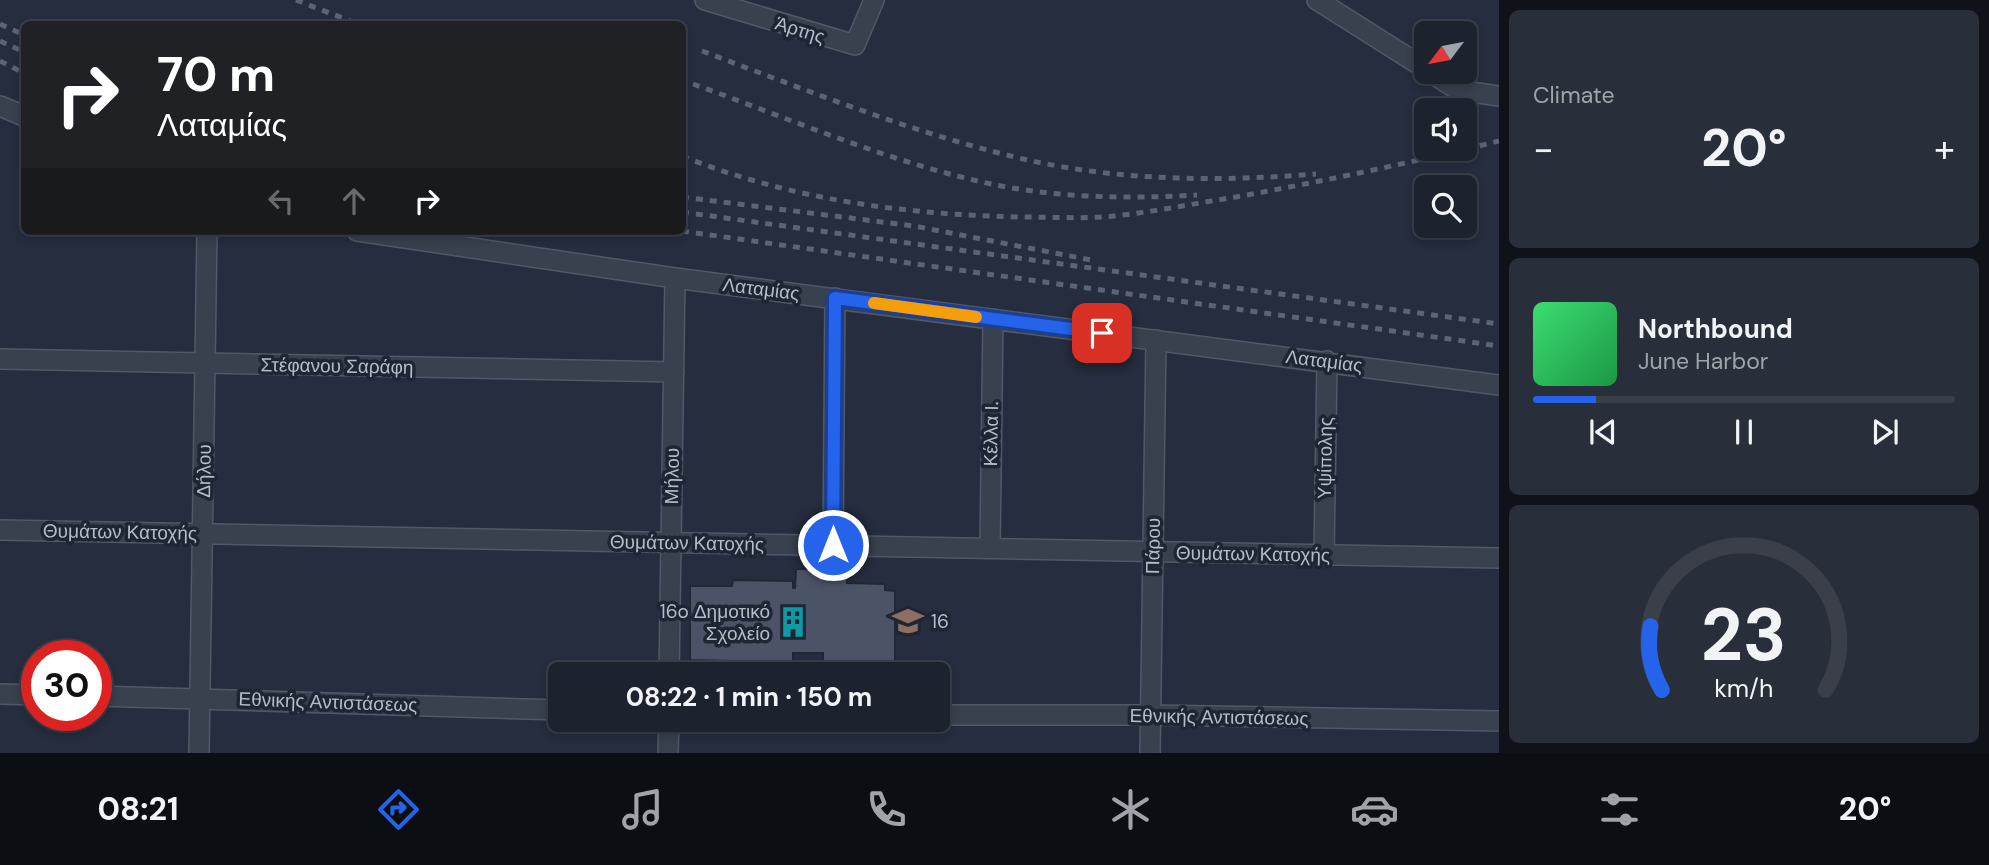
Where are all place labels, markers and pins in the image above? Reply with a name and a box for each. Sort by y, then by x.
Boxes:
pin [1072,303,1132,363]
place label: 16o Δημοτικό Σχολείο [660,599,770,646]
school or university icon: 16 [891,604,925,638]
building icon: 16o Δημοτικό Σχολείο [776,605,810,639]
place label: 16 [931,609,949,634]

